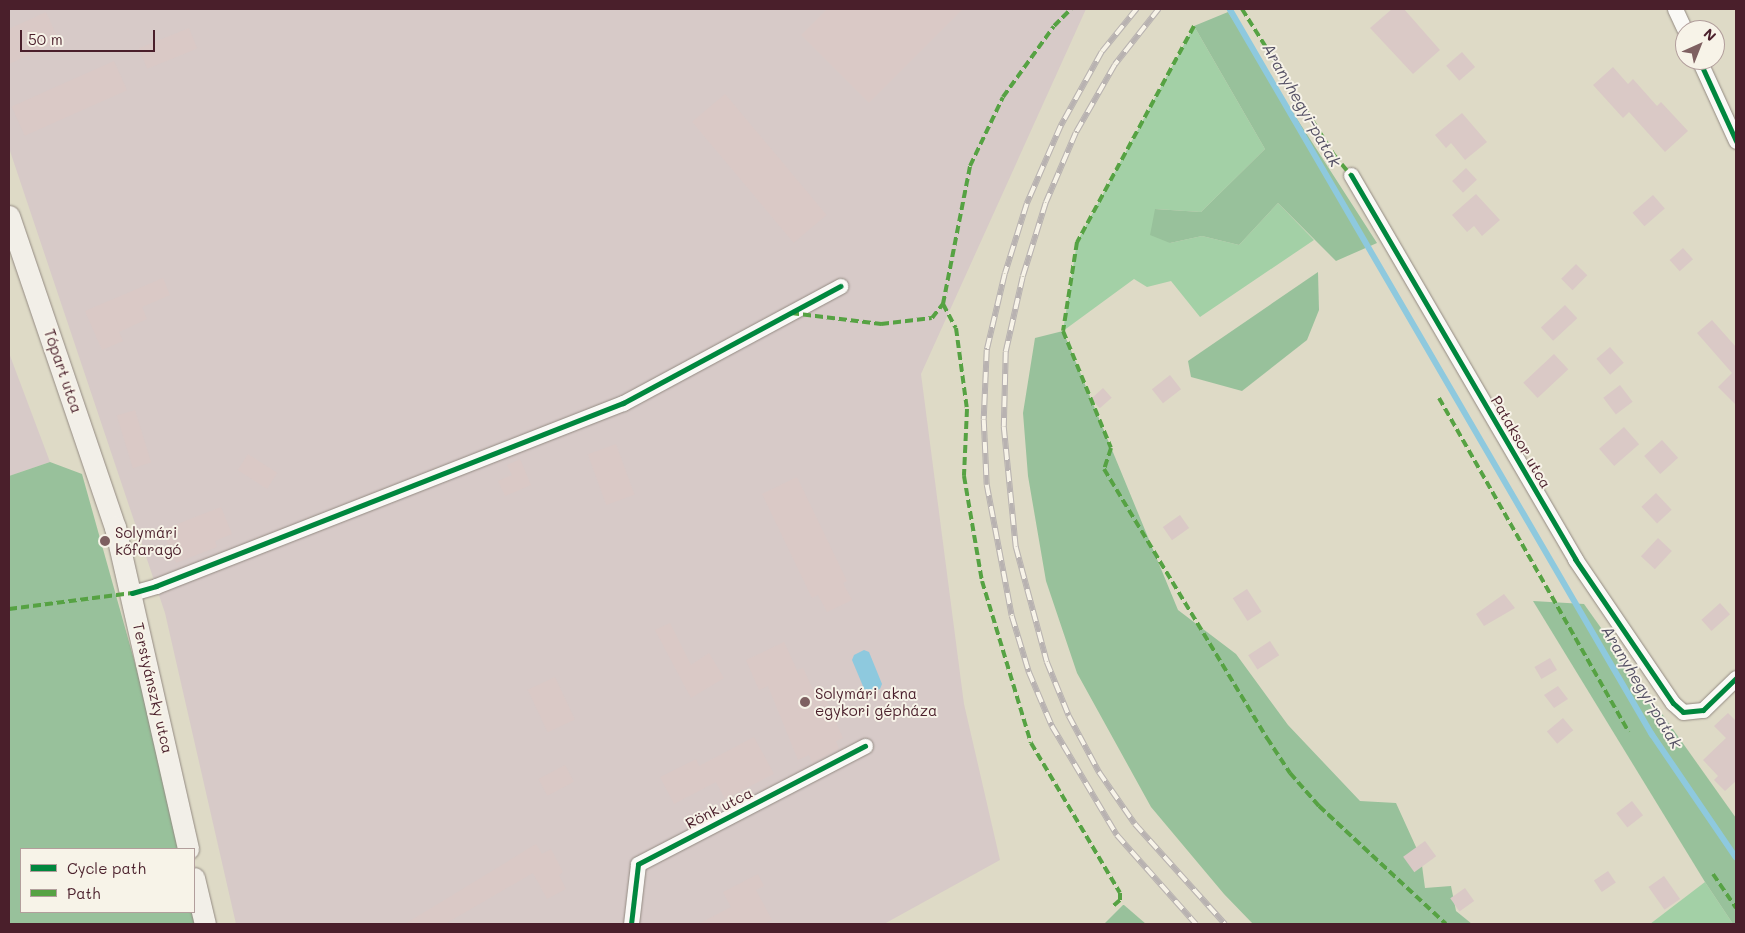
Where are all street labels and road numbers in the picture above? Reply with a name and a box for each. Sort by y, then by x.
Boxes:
street label: Tópart utca [40,327,86,415]
street label: Pataksor utca [1487,393,1555,491]
street label: Terstyánszky utca [129,621,177,755]
street label: Rönk utca [683,784,755,832]

